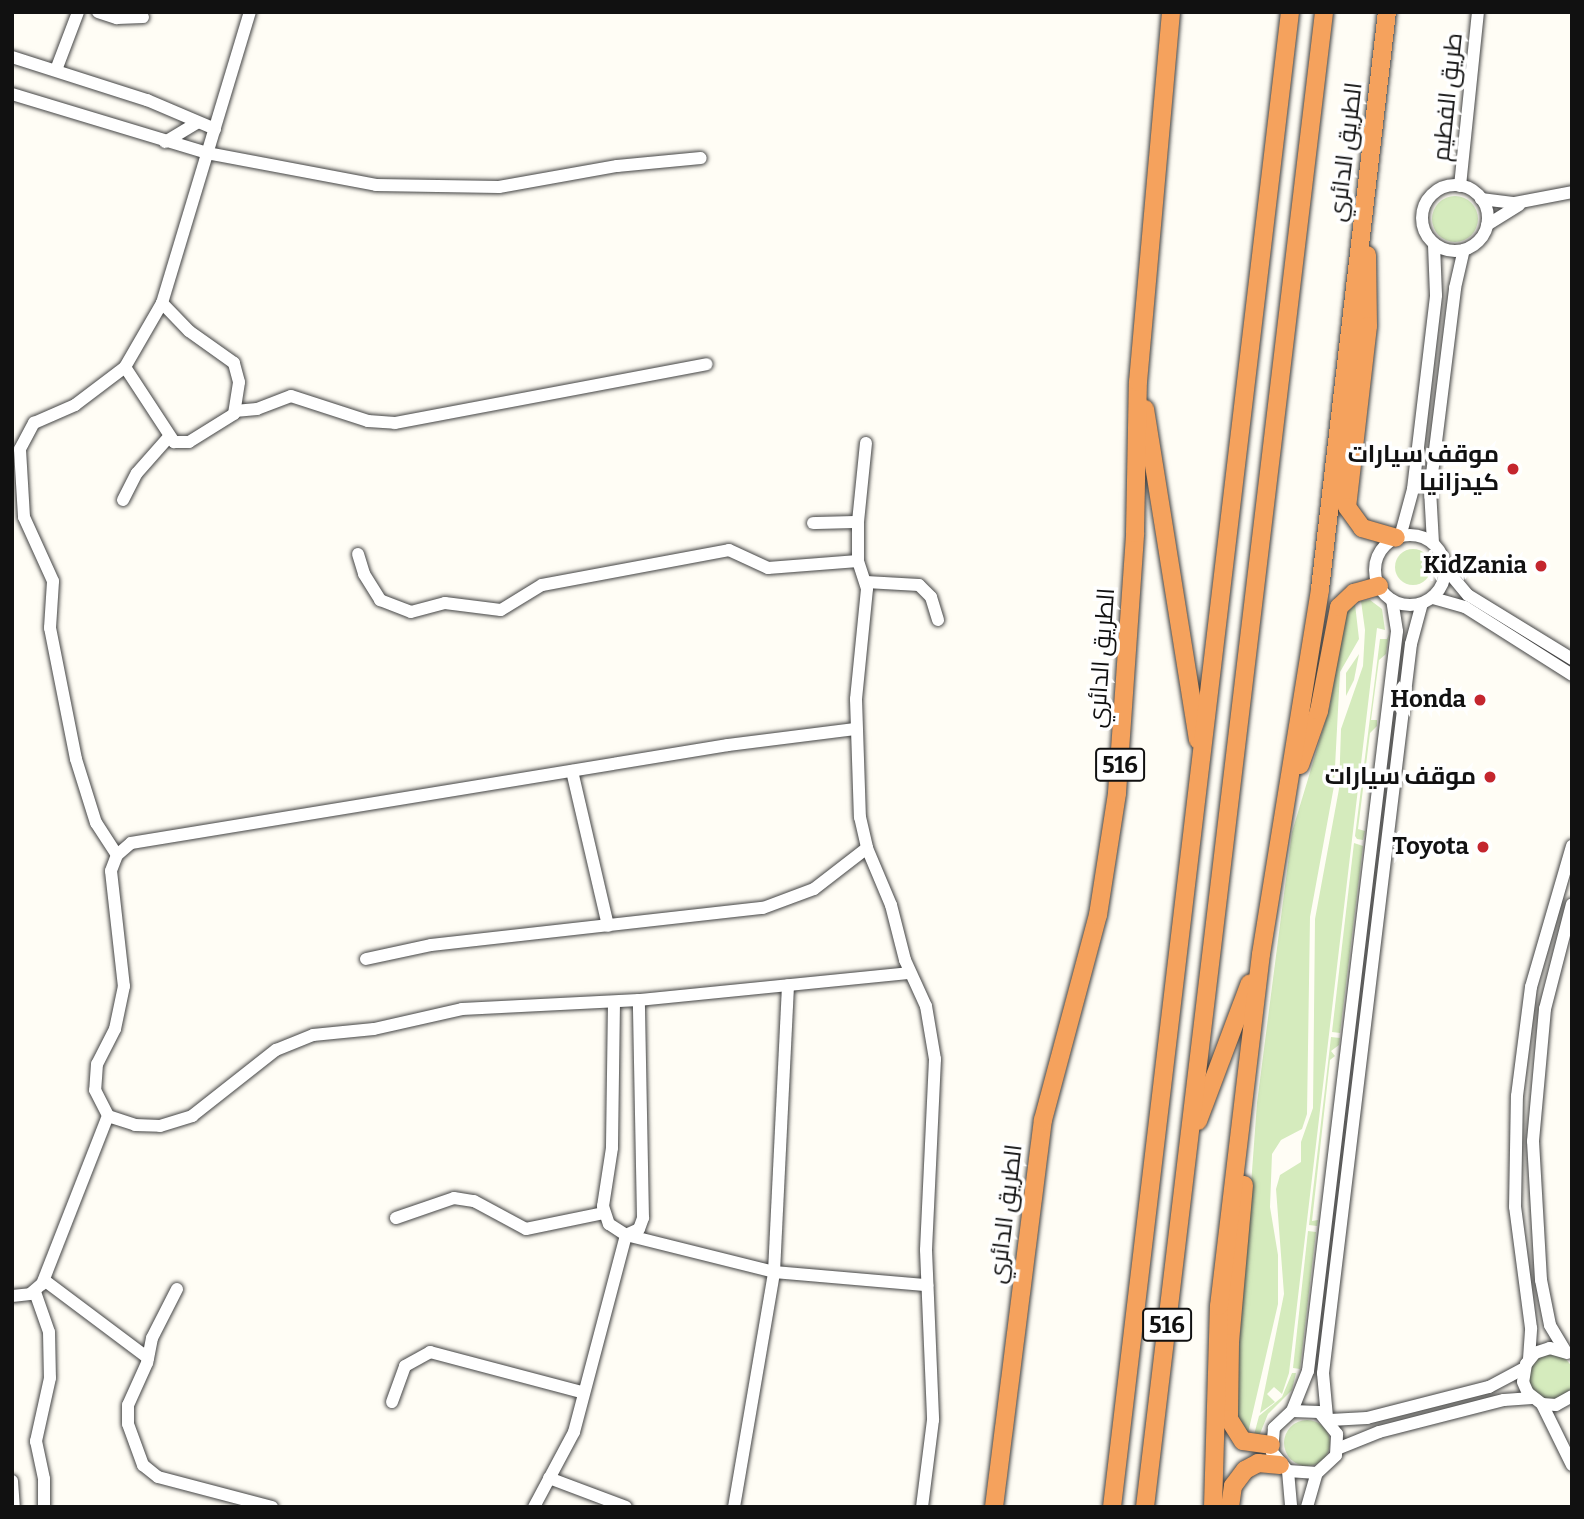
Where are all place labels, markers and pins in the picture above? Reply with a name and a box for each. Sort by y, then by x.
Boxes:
place label: موقف سيارات كيدزانيا [1348,441,1499,497]
marker: موقف سيارات كيدزانيا [1505,461,1521,477]
place label: KidZania [1423,552,1527,580]
marker: KidZania [1533,558,1549,574]
place label: Honda [1390,686,1466,714]
marker: Honda [1472,692,1488,708]
place label: موقف سيارات [1325,763,1476,791]
marker: موقف سيارات [1482,769,1498,785]
place label: Toyota [1392,833,1469,861]
marker: Toyota [1475,839,1491,855]

